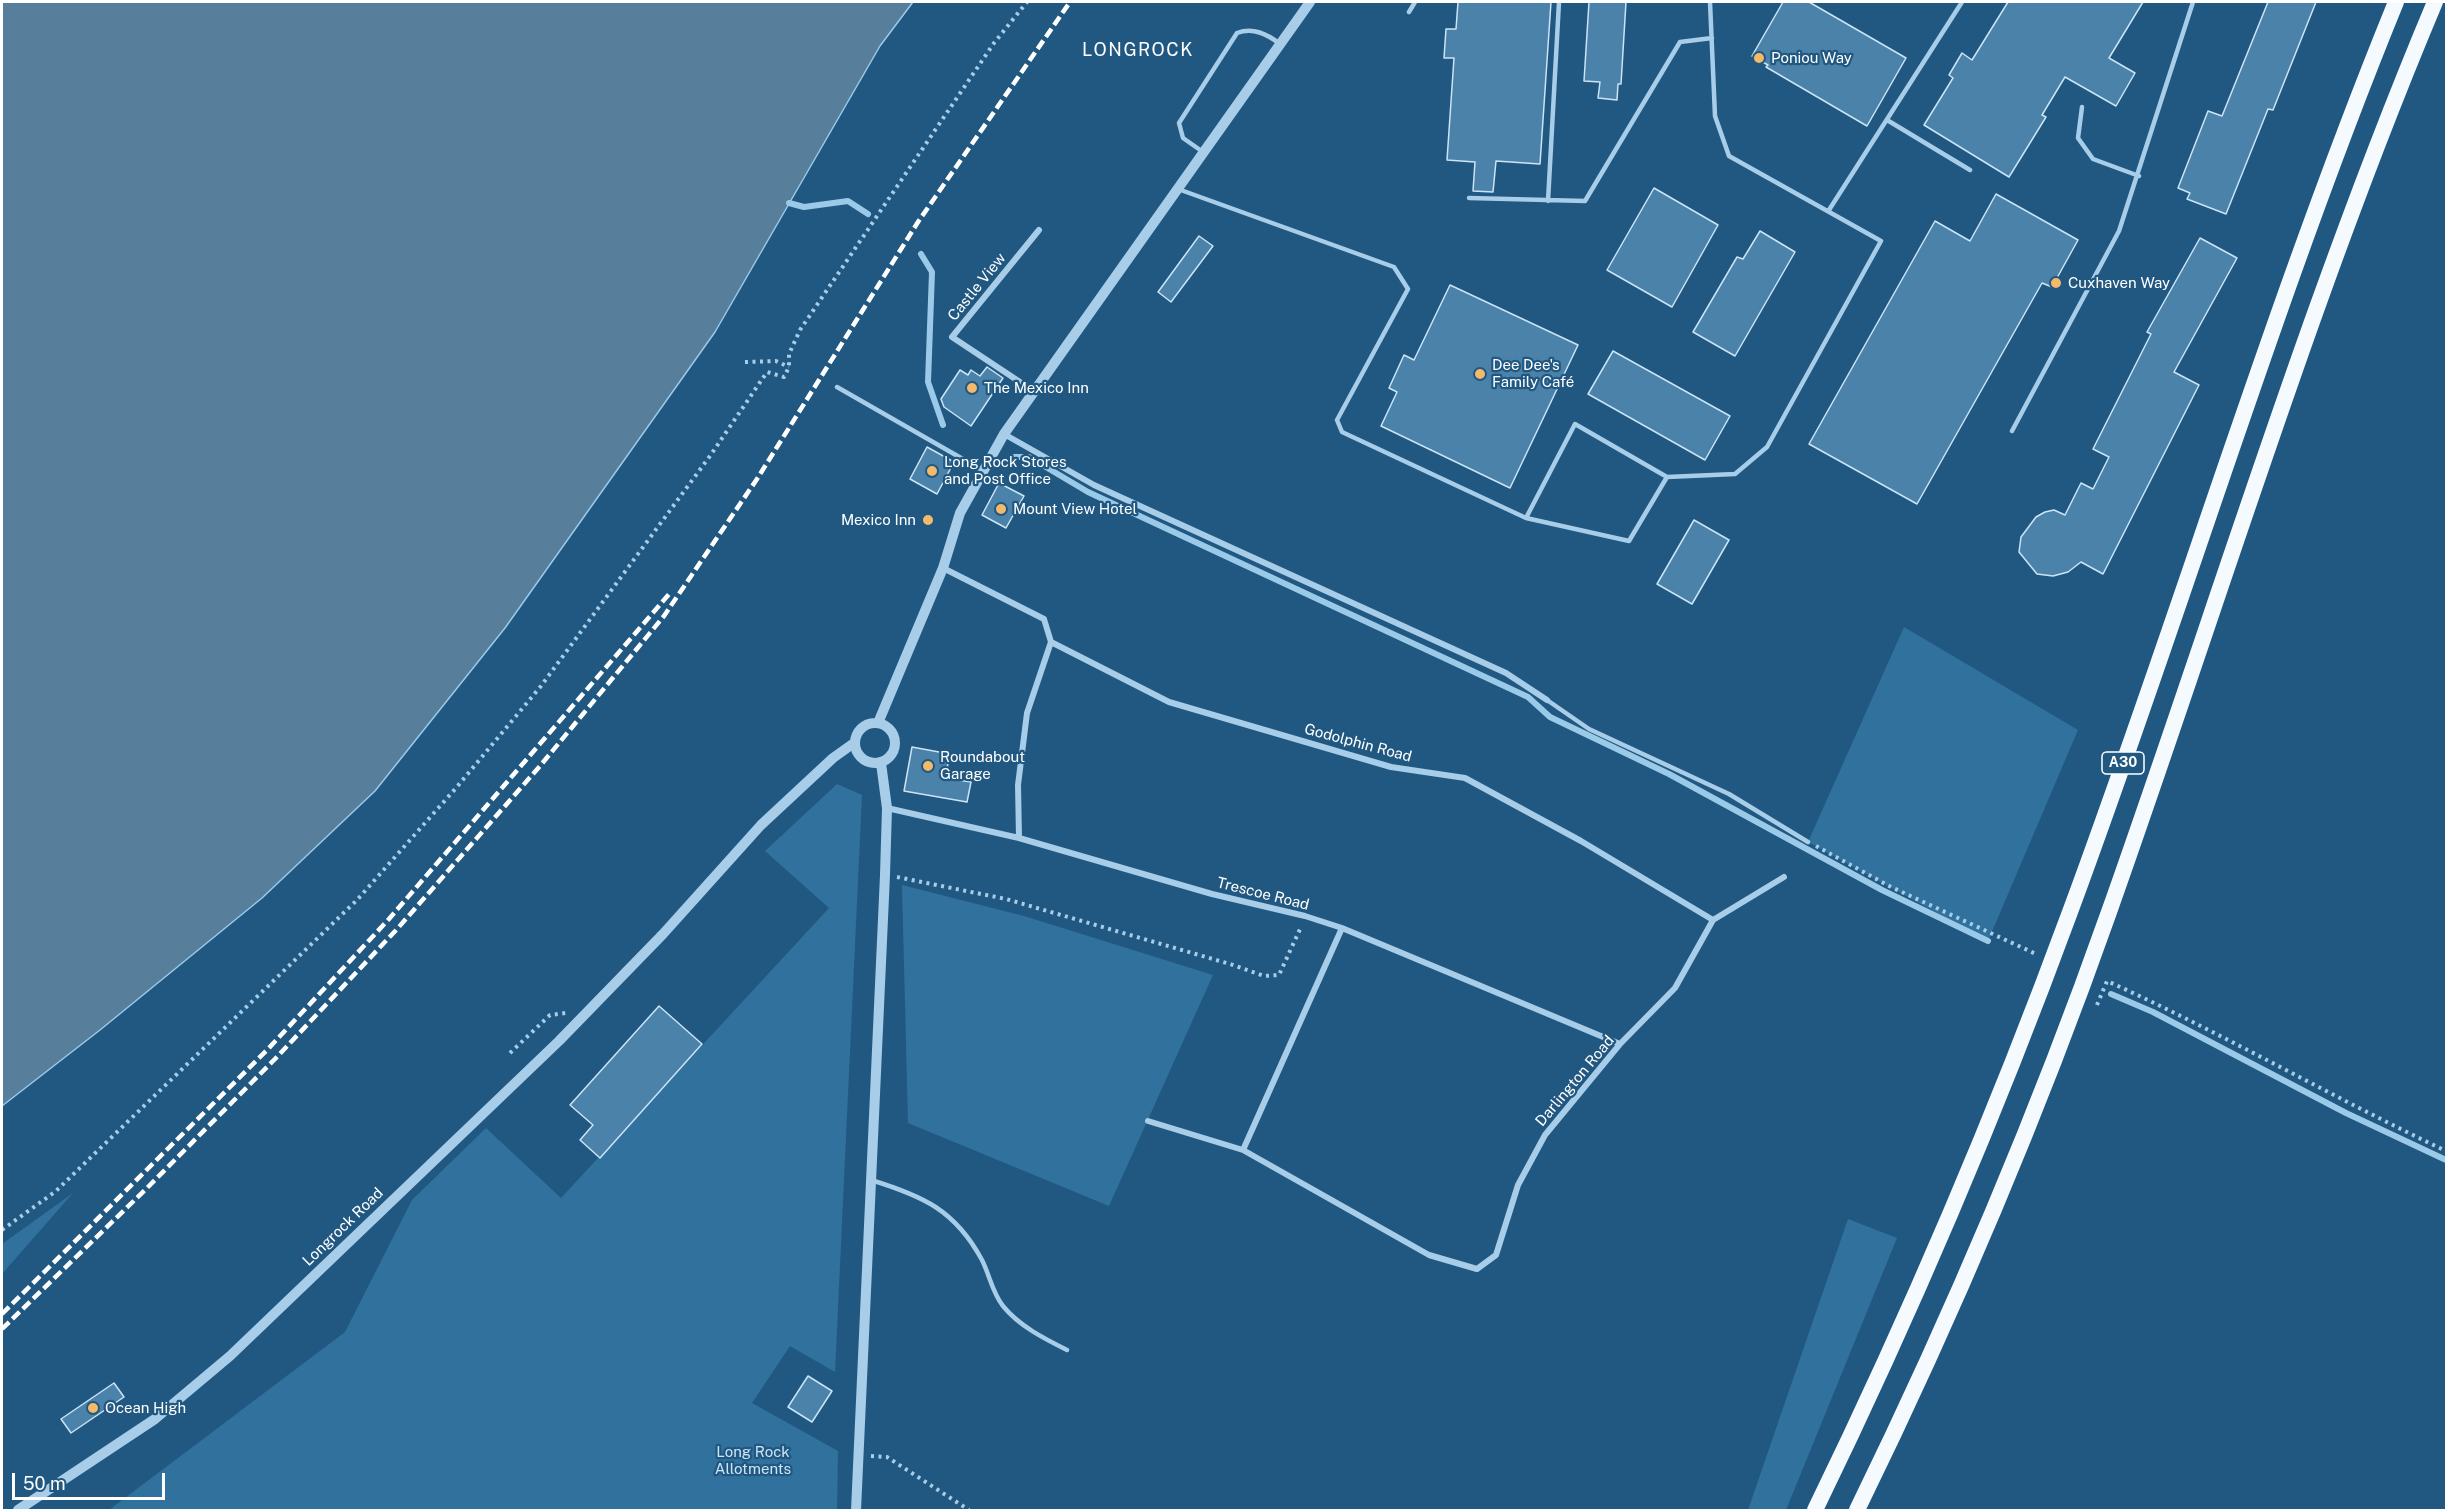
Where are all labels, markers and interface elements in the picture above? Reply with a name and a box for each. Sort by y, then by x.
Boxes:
district label: LONGROCK [1082,39,1194,61]
place label: Poniou Way [1771,49,1852,67]
marker: Poniou Way [1752,51,1766,65]
street label: Castle View [944,250,1010,324]
place label: Cuxhaven Way [2068,274,2170,292]
marker: Cuxhaven Way [2049,276,2063,290]
place label: Dee Dee's Family Café [1492,356,1574,391]
marker: Dee Dee's Family Café [1473,367,1487,381]
place label: The Mexico Inn [984,379,1089,397]
marker: The Mexico Inn [965,381,979,395]
place label: Long Rock Stores and Post Office [944,453,1067,488]
marker: Long Rock Stores and Post Office [925,464,939,478]
place label: Mount View Hotel [1013,500,1137,518]
marker: Mount View Hotel [994,502,1008,516]
place label: Mexico Inn [841,511,916,529]
marker: Mexico Inn [921,513,935,527]
street label: Godolphin Road [1302,720,1414,766]
place label: Roundabout Garage [940,748,1025,783]
road number: A30 [2102,752,2144,774]
marker: Roundabout Garage [921,759,935,773]
street label: Trescoe Road [1215,874,1311,914]
street label: Darlington Road [1532,1032,1618,1130]
street label: Longrock Road [299,1184,387,1270]
place label: Ocean High [105,1399,186,1417]
marker: Ocean High [86,1401,100,1415]
park label: Long Rock Allotments [715,1443,791,1478]
scale bar [15,1461,168,1499]
text: 50 m [23,1473,66,1494]

